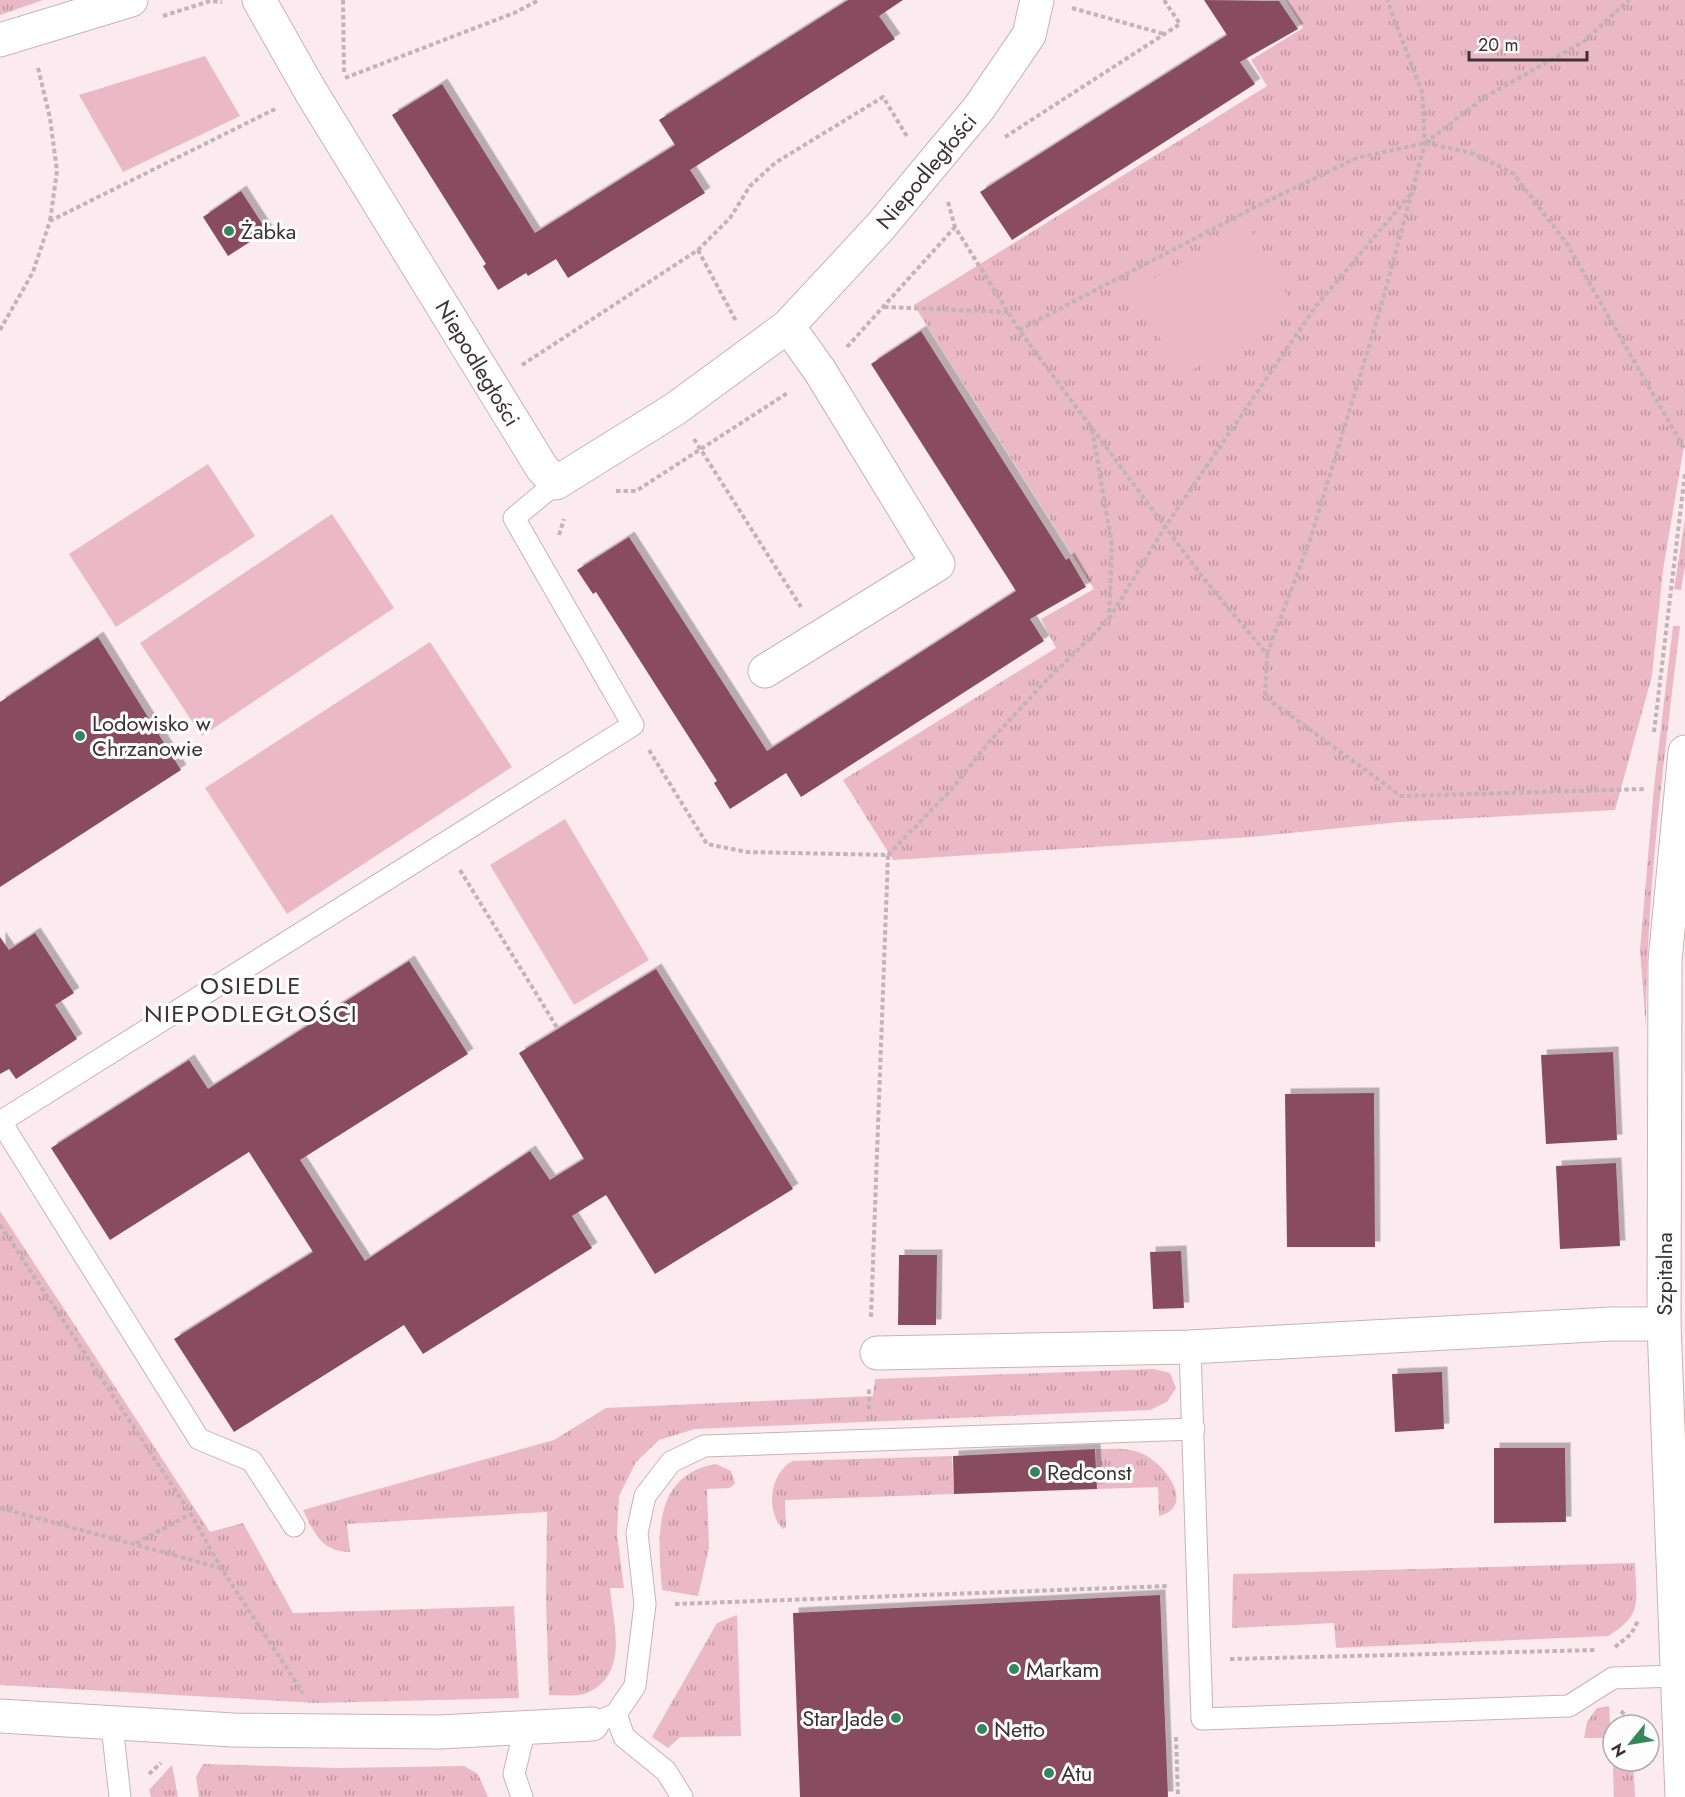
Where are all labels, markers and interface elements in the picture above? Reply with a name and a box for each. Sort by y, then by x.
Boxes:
scale bar [1469,24,1588,62]
text: 20 m [1478,32,1518,58]
street label: Niepodległości [868,106,984,236]
place label: Żabka [241,215,296,247]
marker: Żabka [222,224,236,238]
street label: Niepodległości [428,294,528,432]
place label: Lodowisko w Chrzanowie [92,707,211,764]
marker: Lodowisko w Chrzanowie [73,729,87,743]
district label: OSIEDLE NIEPODLEGŁOŚCI [144,968,358,1031]
street label: Szpitalna [1648,1232,1680,1316]
place label: Redconst [1047,1456,1132,1488]
marker: Redconst [1028,1465,1042,1479]
place label: Markam [1026,1653,1099,1685]
marker: Markam [1007,1662,1021,1676]
place label: Star Jade [802,1702,884,1734]
marker: Star Jade [889,1711,903,1725]
place label: Netto [994,1713,1045,1745]
north arrow [1601,1713,1661,1773]
marker: Netto [975,1722,989,1736]
text: N [1605,1739,1632,1762]
place label: Atu [1061,1757,1092,1789]
marker: Atu [1042,1766,1056,1780]

